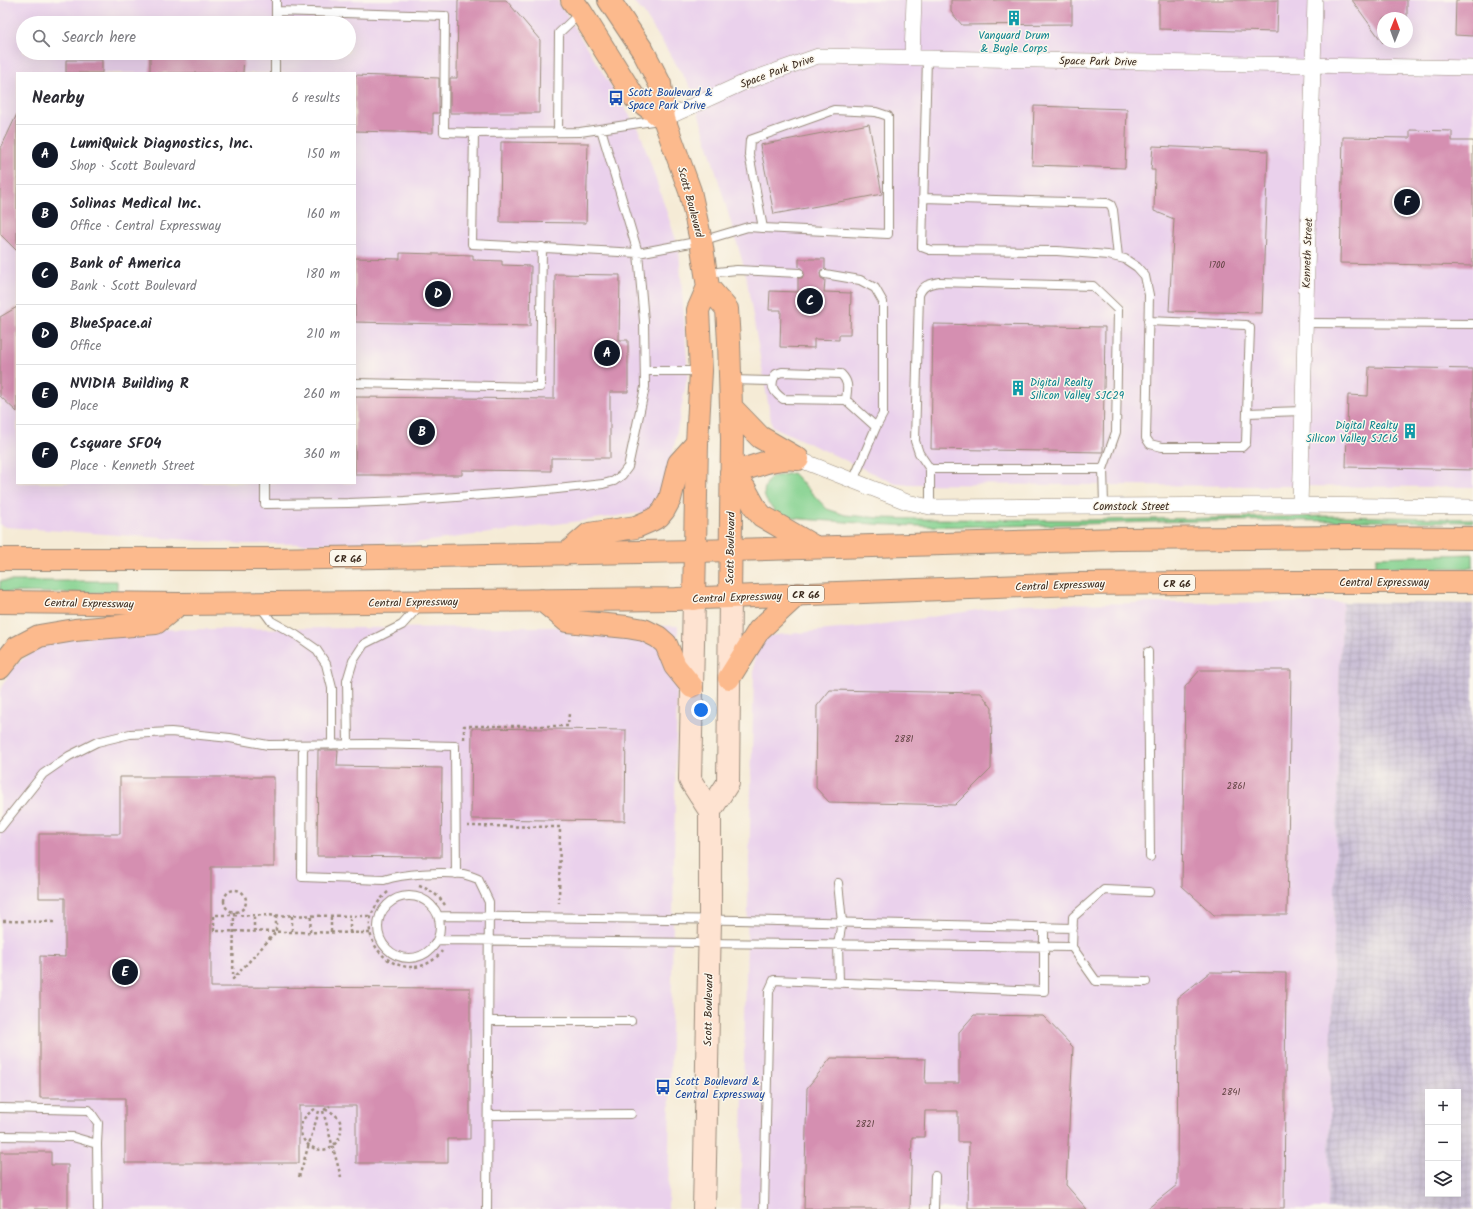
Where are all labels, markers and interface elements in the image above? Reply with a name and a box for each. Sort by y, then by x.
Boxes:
building icon: Vanguard Drum & Bugle Corps [1005,9,1023,27]
north arrow [1377,12,1413,48]
search box [16,16,356,60]
text: Search here [62,26,136,50]
icon: search [30,27,52,49]
place label: Vanguard Drum & Bugle Corps [979,27,1050,58]
street label: Space Park Drive [738,50,817,94]
street label: Space Park Drive [1059,52,1137,72]
place label: Scott Boulevard & Space Park Drive [628,84,713,115]
text: Nearby [32,85,84,112]
text: 6 results [292,88,340,109]
bus stop icon: Scott Boulevard & Space Park Drive [607,89,625,107]
text: LumiQuick Diagnostics, Inc. [70,132,253,156]
text: A [41,144,49,165]
text: 150 m [307,144,340,165]
text: Shop · Scott Boulevard [70,156,195,177]
street label: Scott Boulevard [672,165,708,240]
pin: F [1394,187,1420,217]
text: Solinas Medical Inc. [70,192,201,216]
text: B [41,204,49,225]
text: 160 m [307,204,340,225]
text: Office · Central Expressway [70,216,221,237]
street label: Kenneth Street [1298,217,1318,289]
text: Bank of America [70,252,181,276]
house number: 1700 [1209,258,1225,273]
text: C [41,264,49,285]
text: 180 m [306,264,340,285]
text: Bank · Scott Boulevard [70,276,197,297]
pin: D [425,279,451,309]
pin: C [797,286,823,316]
text: BlueSpace.ai [70,312,152,336]
text: D [41,324,49,345]
text: 210 m [306,324,340,345]
text: Office [70,336,101,357]
pin: A [594,338,620,368]
text: NVIDIA Building R [70,372,189,396]
place label: Digital Realty Silicon Valley SJC29 [1030,374,1125,405]
building icon: Digital Realty Silicon Valley SJC29 [1009,379,1027,397]
text: E [41,384,49,405]
text: 260 m [303,384,340,405]
text: Place [70,396,98,417]
pin: B [409,417,435,447]
place label: Digital Realty Silicon Valley SJC16 [1306,417,1399,448]
building icon: Digital Realty Silicon Valley SJC16 [1401,422,1419,440]
text: Csquare SFO4 [70,432,161,456]
text: F [41,444,49,465]
text: 360 m [303,444,340,465]
text: Place · Kenneth Street [70,456,195,477]
street label: Comstock Street [1093,498,1170,516]
street label: Scott Boulevard [721,511,741,584]
road number: CR G6 [330,550,366,566]
street label: Central Expressway [1339,574,1430,592]
street label: Central Expressway [1015,575,1106,597]
road number: CR G6 [1159,575,1195,591]
road number: CR G6 [788,586,824,602]
street label: Central Expressway [692,587,783,609]
street label: Central Expressway [368,593,459,613]
street label: Central Expressway [44,594,135,614]
your location [691,700,711,720]
house number: 2881 [895,732,914,747]
house number: 2861 [1227,779,1245,794]
pin: E [112,957,138,987]
street label: Scott Boulevard [699,973,719,1046]
place label: Scott Boulevard & Central Expressway [675,1073,765,1104]
bus stop icon: Scott Boulevard & Central Expressway [654,1078,672,1096]
house number: 2841 [1222,1085,1240,1100]
map controls [1425,1089,1461,1197]
button: + [1425,1089,1461,1125]
house number: 2821 [856,1117,875,1132]
button: − [1425,1125,1461,1161]
button: layers [1425,1161,1461,1197]

